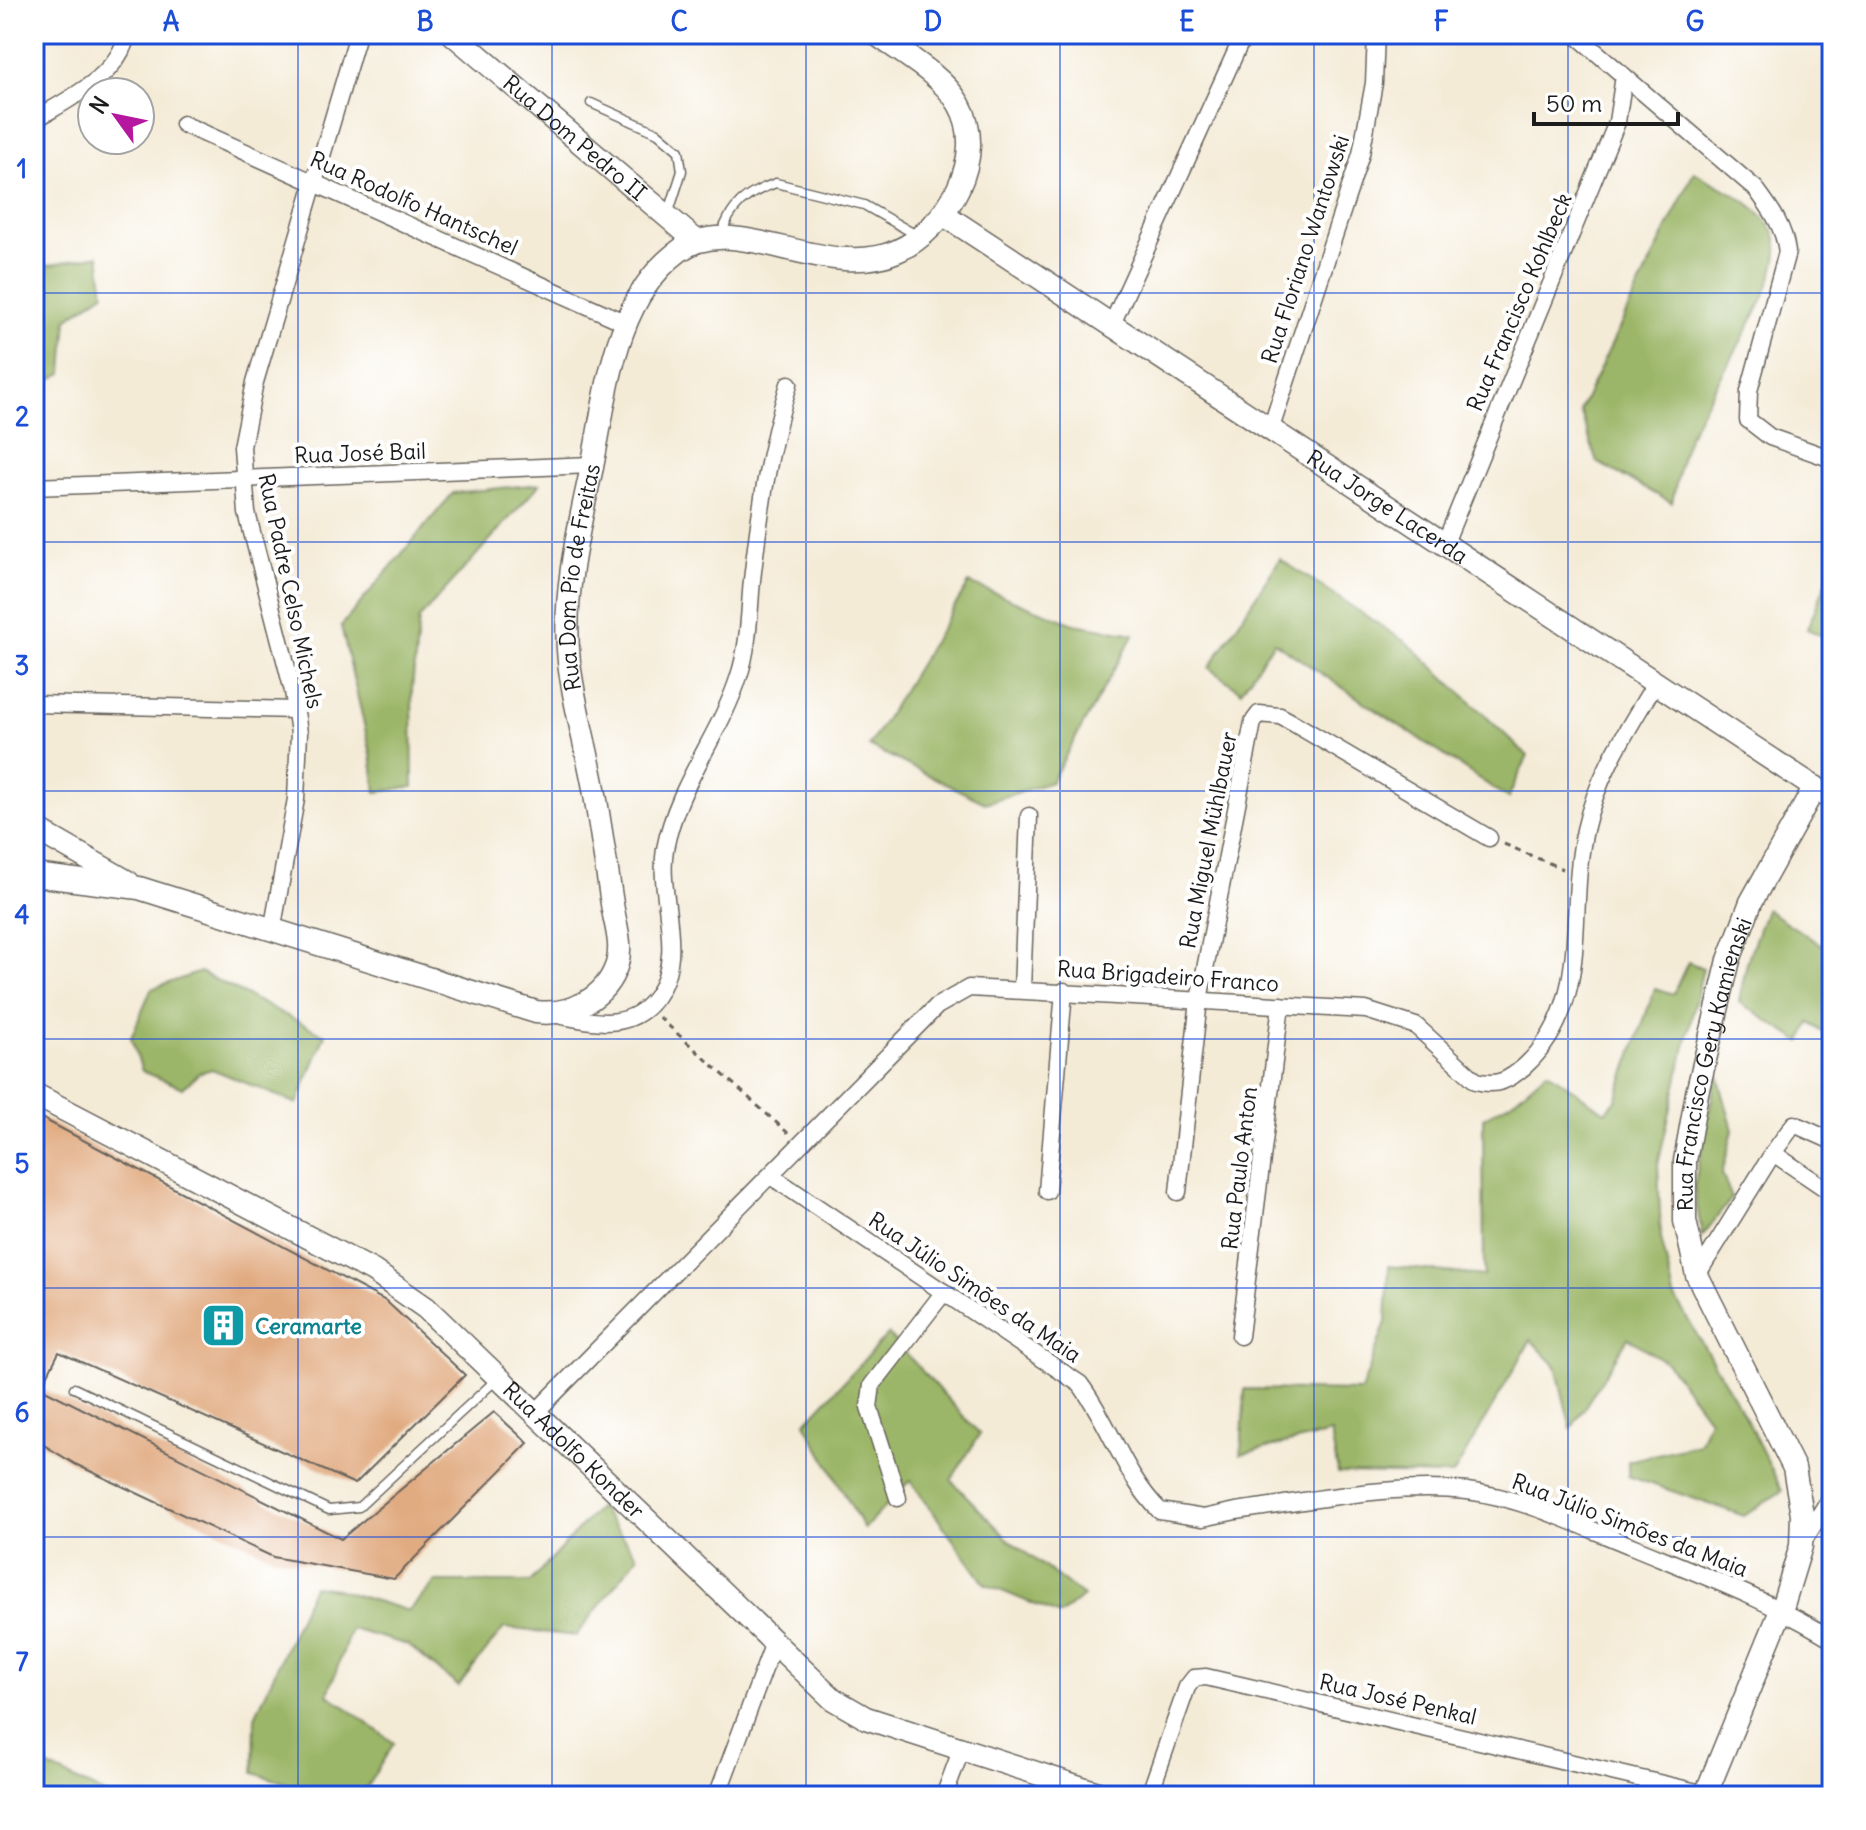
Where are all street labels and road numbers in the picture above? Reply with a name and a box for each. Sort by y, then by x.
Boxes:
street label: Rua Dom Pedro II [497,69,652,207]
street label: Rua Floriano Wantowski [1255,131,1355,367]
street label: Rua Rodolfo Hantschel [306,145,522,261]
street label: Rua Francisco Kohlbeck [1460,189,1578,415]
street label: Rua José Bail [294,437,426,469]
street label: Rua Jorge Lacerda [1301,443,1473,570]
street label: Rua Dom Pio de Freitas [553,461,606,693]
street label: Rua Padre Celso Michels [252,471,330,711]
street label: Rua Miguel Mühlbauer [1173,729,1243,951]
street label: Rua Francisco Gery Kamienski [1670,914,1758,1211]
street label: Rua Brigadeiro Franco [1056,954,1280,998]
street label: Rua Paulo Anton [1215,1085,1263,1251]
street label: Rua Júlio Simões da Maia [863,1205,1087,1369]
street label: Rua Adolfo Konder [497,1376,650,1524]
street label: Rua Júlio Simões da Maia [1508,1467,1752,1583]
street label: Rua José Penkal [1317,1667,1479,1731]

